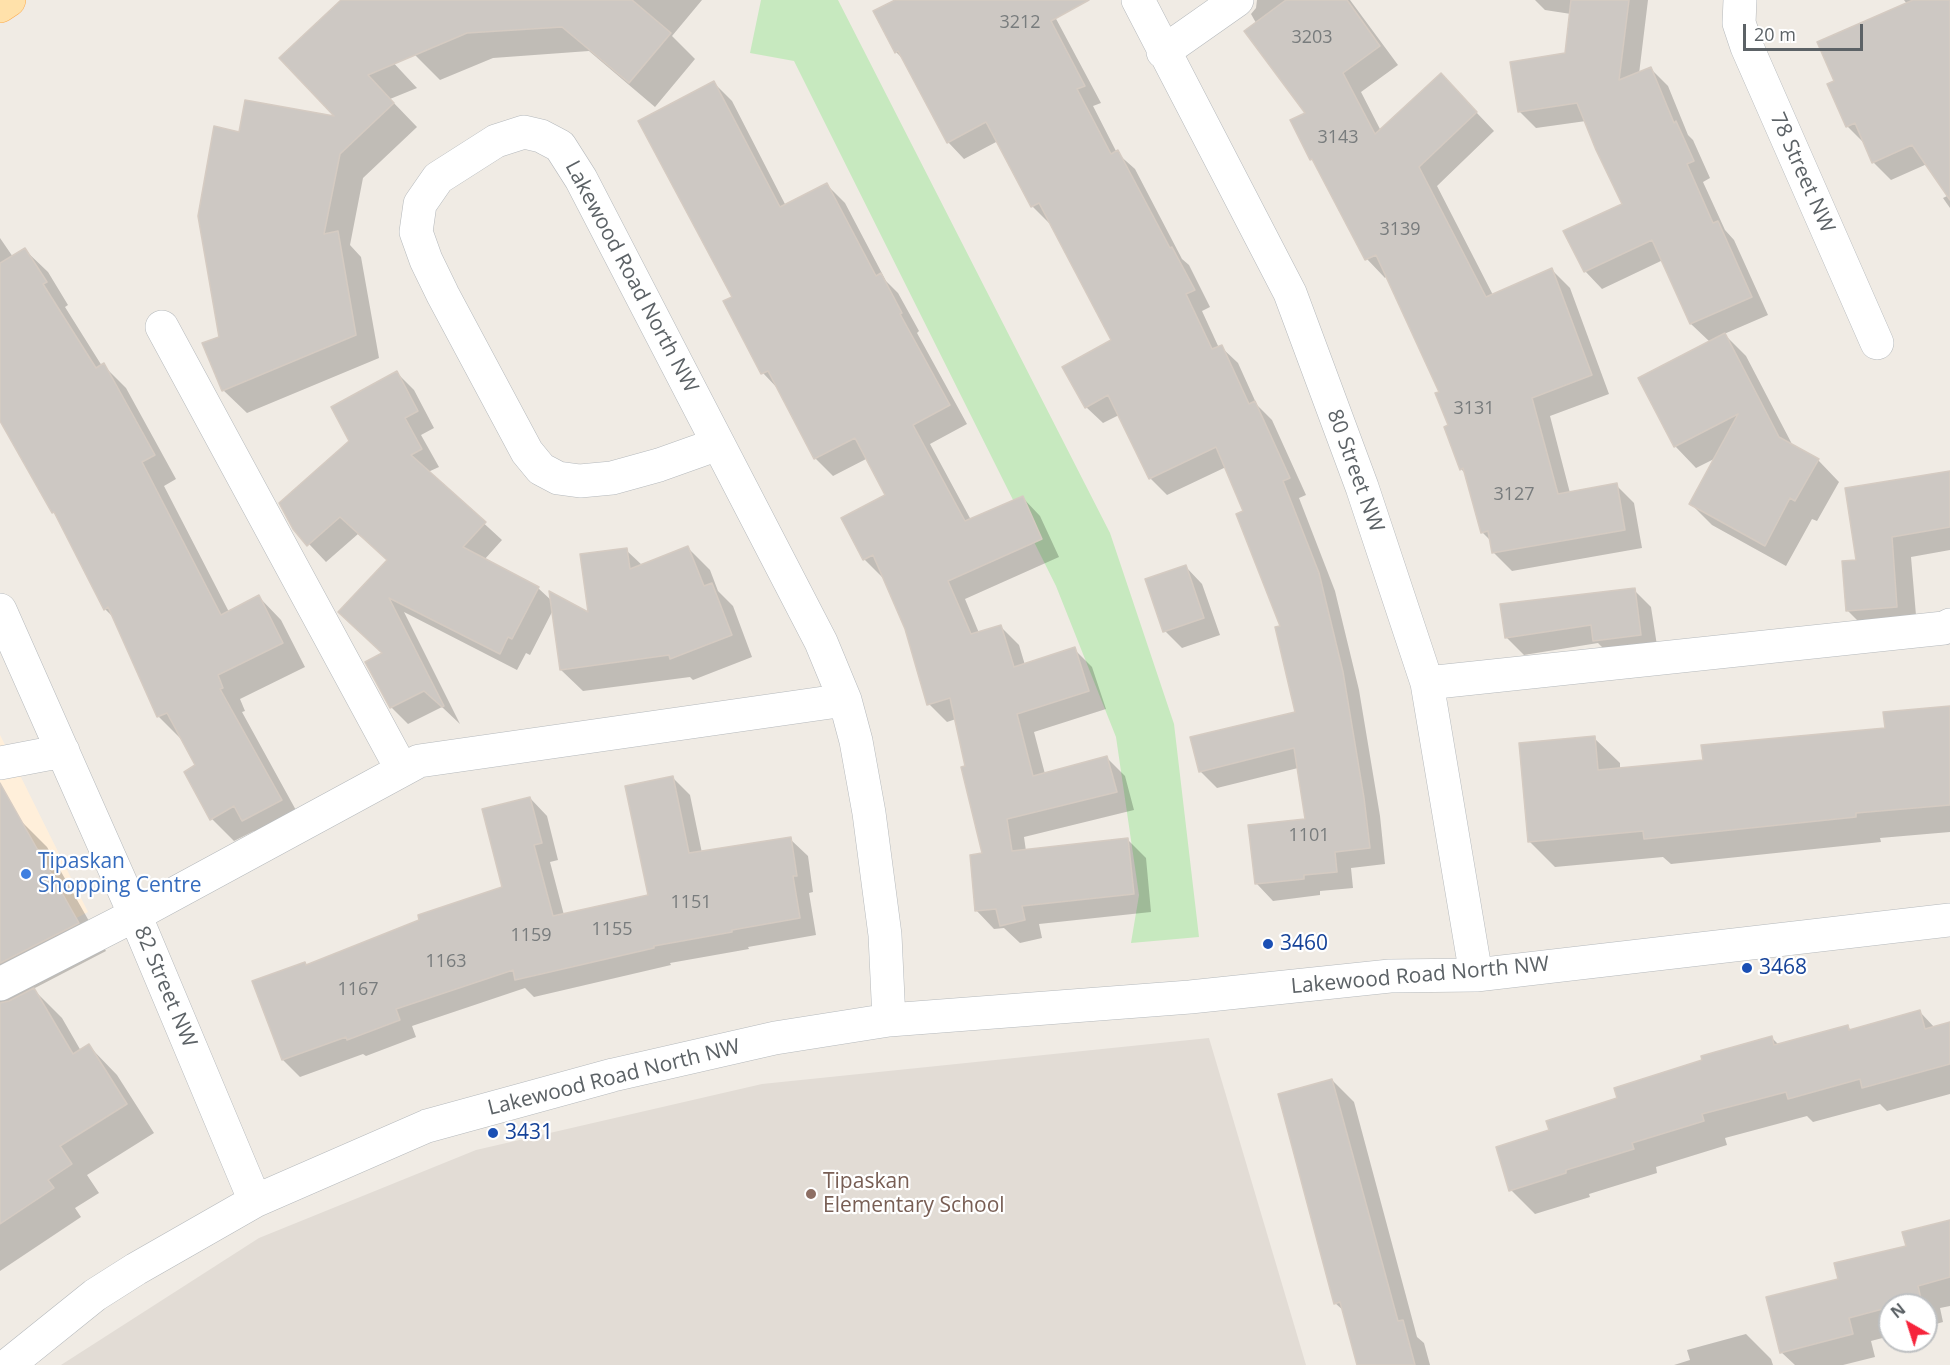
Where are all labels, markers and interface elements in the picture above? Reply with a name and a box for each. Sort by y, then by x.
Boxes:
house number: 3212 [999,12,1041,34]
scale bar [1746,12,1866,50]
text: 20 m [1754,22,1796,46]
house number: 3203 [1291,27,1333,49]
street label: 78 Street NW [1764,109,1840,237]
house number: 3143 [1317,127,1359,149]
street label: Lakewood Road North NW [559,157,703,397]
house number: 3139 [1379,219,1421,241]
house number: 3131 [1453,398,1495,420]
street label: 80 Street NW [1321,406,1389,536]
house number: 3127 [1493,484,1535,506]
house number: 1101 [1288,825,1330,847]
place label: Tipaskan Shopping Centre [38,849,202,899]
marker: Tipaskan Shopping Centre [19,867,33,881]
house number: 1151 [670,892,712,914]
house number: 1155 [591,919,633,941]
street label: 82 Street NW [128,923,202,1051]
house number: 1159 [510,925,552,947]
place label: 3460 [1280,931,1328,957]
marker: 3460 [1261,937,1275,951]
house number: 1163 [425,951,467,973]
street label: Lakewood Road North NW [1290,952,1550,1000]
place label: 3468 [1759,955,1807,981]
marker: 3468 [1740,961,1754,975]
house number: 1167 [337,979,379,1001]
street label: Lakewood Road North NW [485,1034,743,1122]
place label: 3431 [505,1120,553,1146]
marker: 3431 [486,1126,500,1140]
place label: Tipaskan Elementary School [823,1169,1005,1219]
marker: Tipaskan Elementary School [804,1187,818,1201]
north arrow [1878,1293,1938,1353]
text: N [1886,1298,1910,1323]

